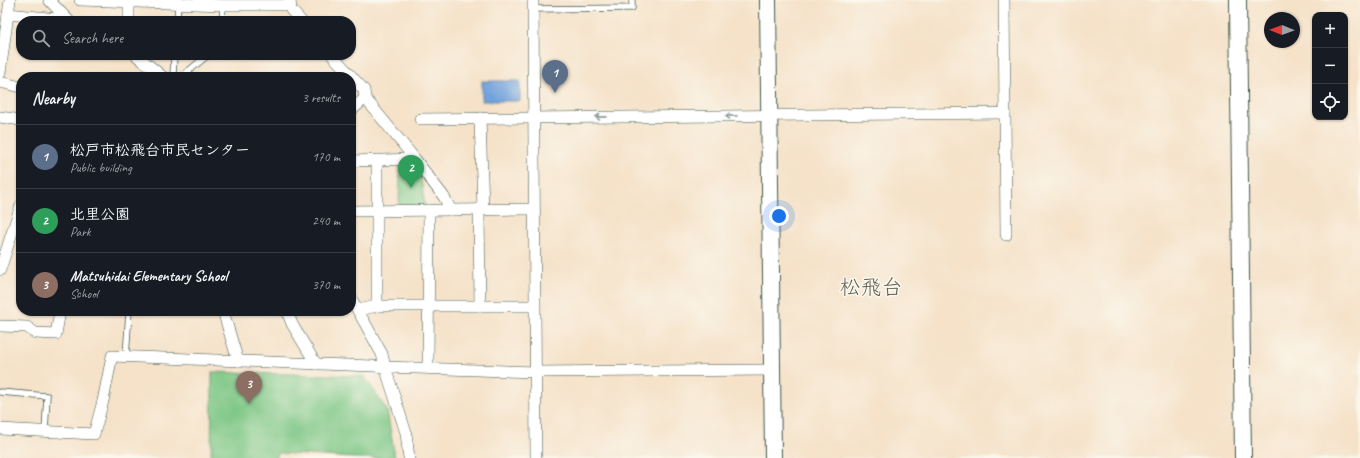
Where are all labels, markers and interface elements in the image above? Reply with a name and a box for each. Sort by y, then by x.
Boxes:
north arrow [1264,12,1300,48]
map controls [1312,12,1348,120]
button: + [1312,12,1348,48]
search box [16,16,356,60]
icon: search [30,27,52,49]
text: Search here [62,29,123,48]
button: − [1312,48,1348,84]
pin: 1 [542,60,568,93]
button: locate [1312,84,1348,120]
text: Nearby [32,88,75,109]
text: 3 results [302,90,340,106]
one-way arrow [725,112,738,120]
one-way arrow [595,113,608,121]
text: 松戸市松飛台市民センター [70,141,250,160]
text: 1 [42,149,48,165]
text: 170 m [312,149,340,165]
pin: 2 [398,155,424,188]
text: Public building [70,160,132,176]
text: 北里公園 [70,205,130,224]
your location [769,206,789,226]
text: 2 [42,213,48,229]
text: 240 m [312,213,340,229]
text: Park [70,224,91,240]
text: Matsuhidai Elementary School [70,267,227,286]
district label: 松飛台 [840,274,903,300]
text: 3 [42,277,48,293]
text: 370 m [312,277,340,293]
text: School [70,286,98,302]
pin: 3 [236,371,262,404]

